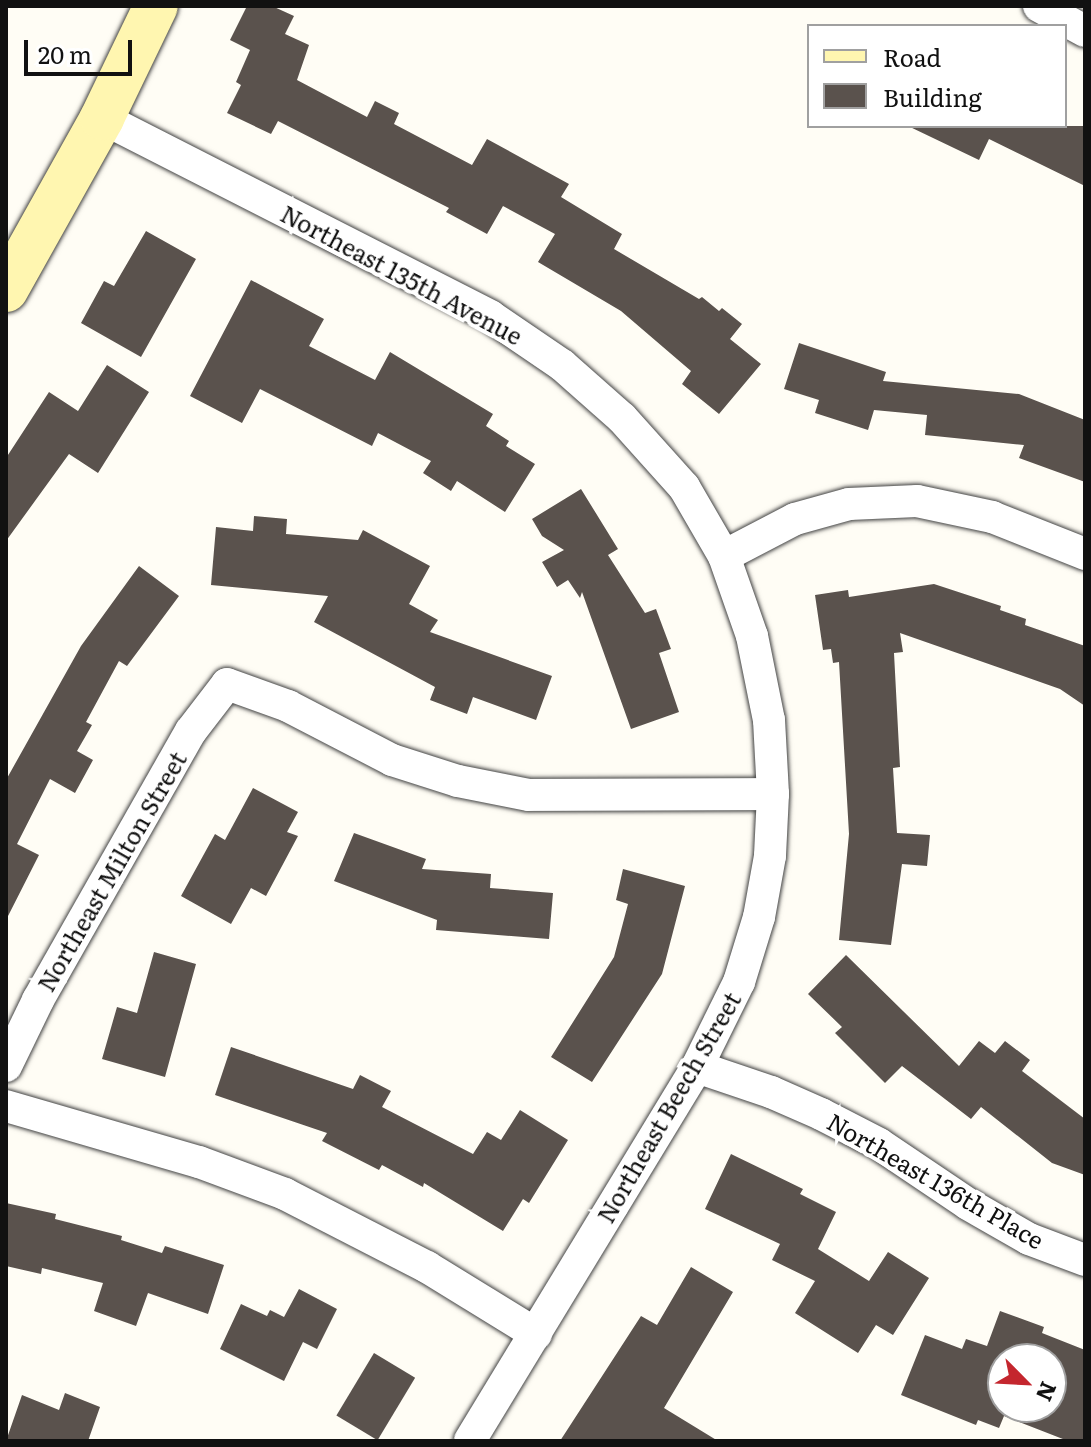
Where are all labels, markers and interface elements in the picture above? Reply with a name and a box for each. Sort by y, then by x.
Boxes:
scale bar [28,24,136,74]
legend [807,24,1067,128]
text: 20 m [38,36,92,71]
text: Road [883,39,941,74]
text: Building [883,79,982,114]
street label: Northeast 135th Avenue [276,198,528,350]
street label: Northeast Milton Street [31,746,191,996]
street label: Northeast Beech Street [590,987,746,1227]
street label: Northeast 136th Place [823,1106,1049,1254]
north arrow [987,1343,1067,1423]
text: N [1029,1377,1066,1407]

